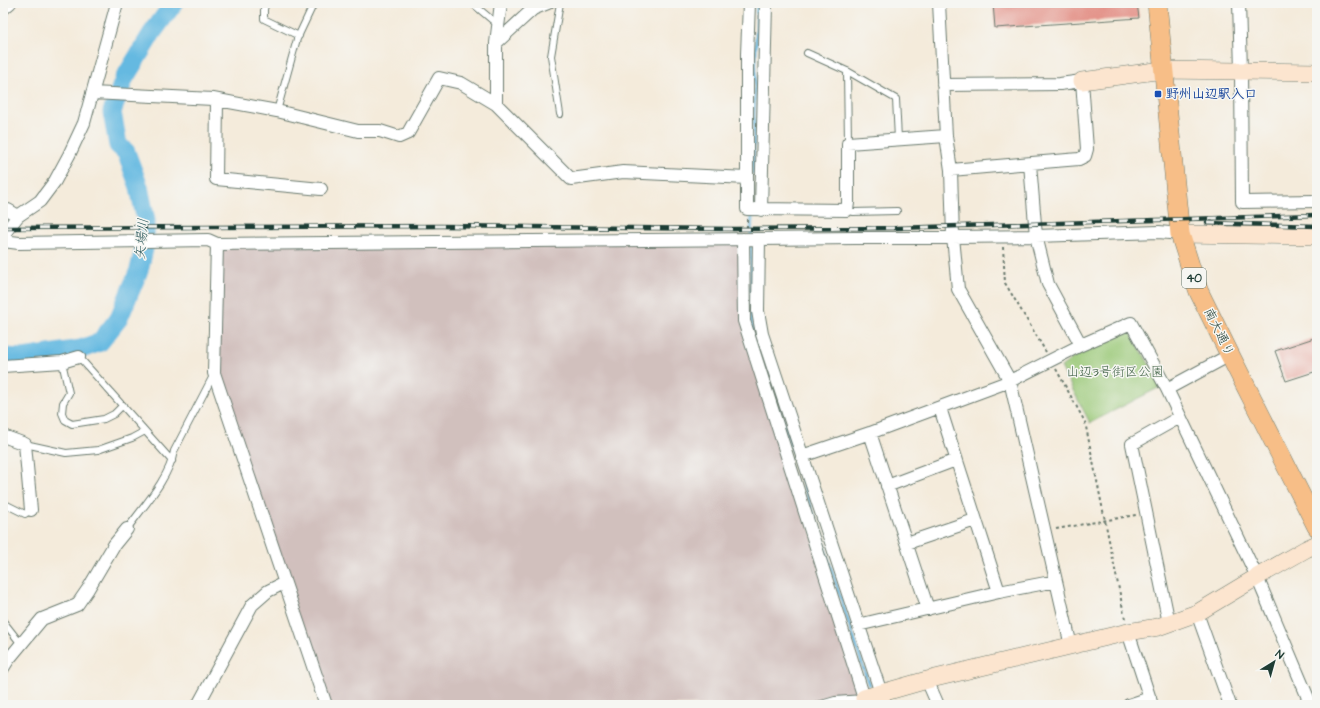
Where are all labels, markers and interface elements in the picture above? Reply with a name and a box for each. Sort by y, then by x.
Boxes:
place label: 野州山辺駅入口 [1166,85,1257,103]
marker: 野州山辺駅入口 [1153,89,1163,99]
water label: 矢場川 [130,217,154,261]
road number: 40 [1182,268,1206,288]
street label: 南大通り [1200,305,1238,359]
park label: 山辺3号街区公園 [1066,363,1164,381]
north arrow [1254,642,1294,682]
text: N [1272,646,1287,663]

